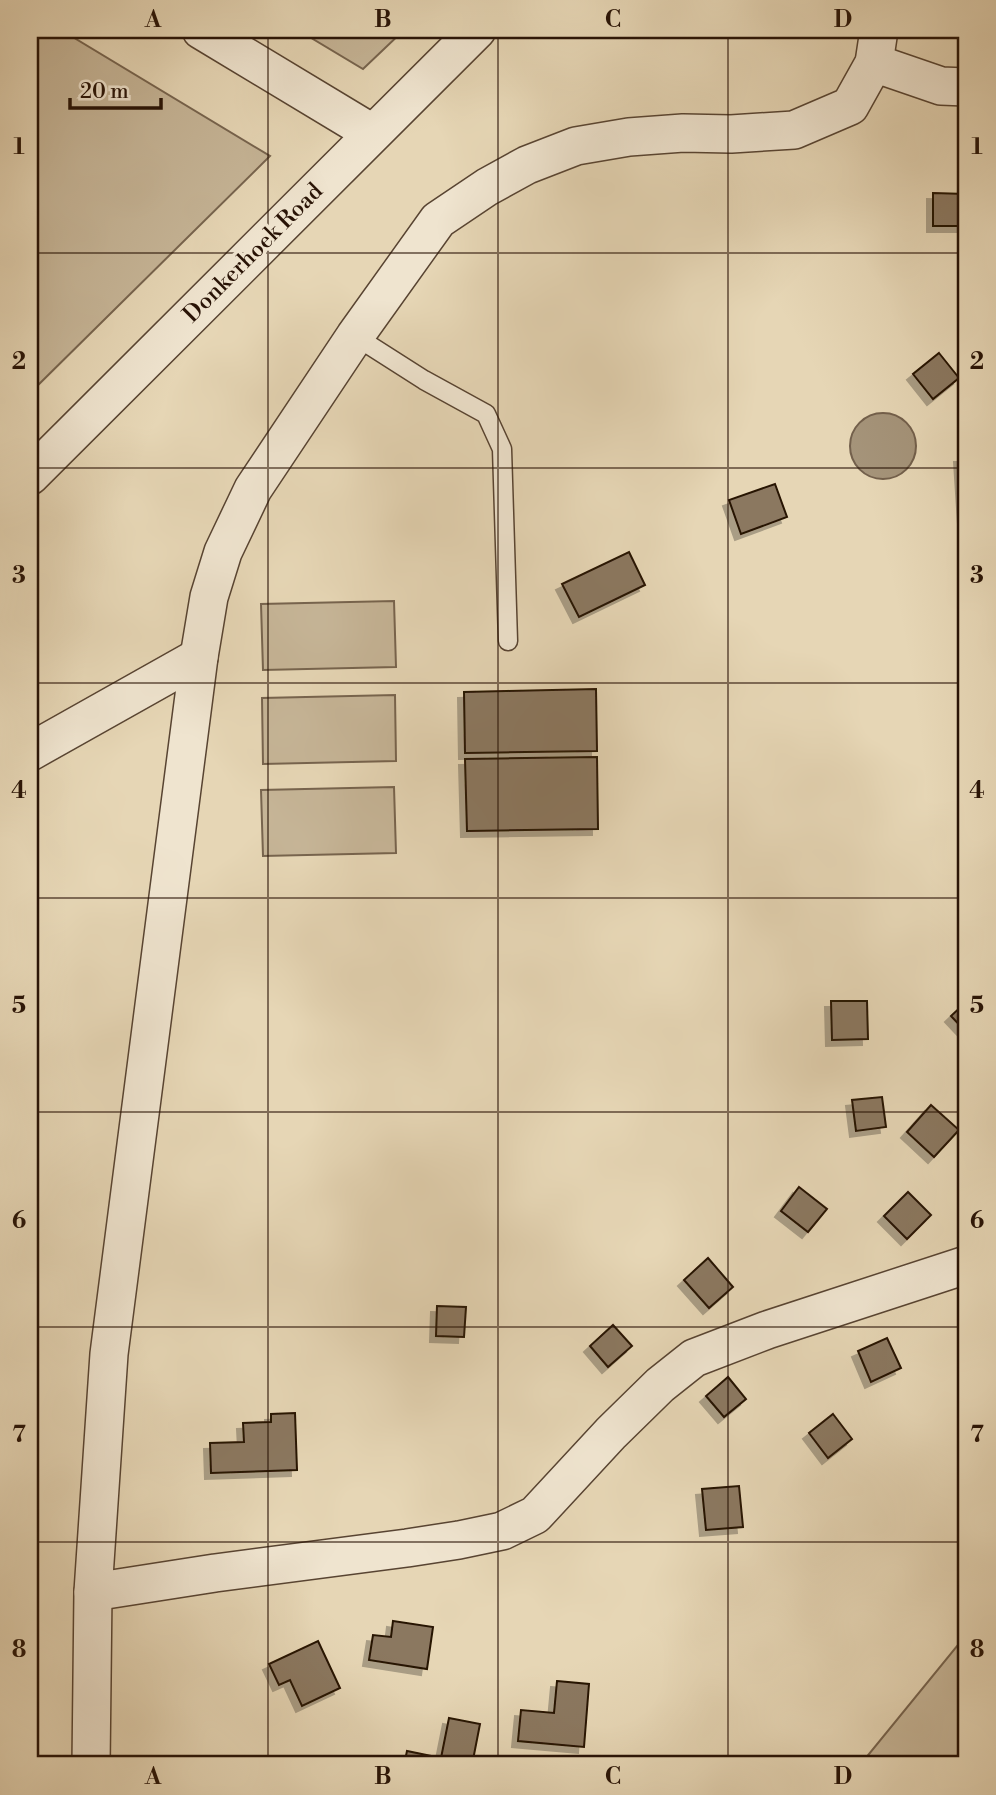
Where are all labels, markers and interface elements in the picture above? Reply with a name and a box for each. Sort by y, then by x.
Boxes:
text: A [144,6,162,34]
text: B [374,6,392,34]
text: C [605,6,621,34]
text: D [834,6,852,34]
scale bar [70,66,161,110]
text: 20 m [80,79,129,105]
text: 1 [13,133,25,161]
text: 1 [971,133,983,161]
street label: Donkerhoek Road [177,177,329,329]
text: 2 [12,348,26,376]
text: 2 [970,348,984,376]
text: 3 [12,562,26,590]
text: 3 [970,562,984,590]
text: 4 [11,777,27,805]
text: 4 [969,777,985,805]
text: 5 [12,992,26,1020]
text: 5 [970,992,984,1020]
text: 6 [12,1207,26,1235]
text: 6 [970,1207,984,1235]
text: 7 [12,1421,26,1449]
text: 7 [970,1421,984,1449]
text: 8 [12,1636,26,1664]
text: 8 [970,1636,984,1664]
text: A [144,1763,162,1791]
text: B [374,1763,392,1791]
text: C [605,1763,621,1791]
text: D [834,1763,852,1791]

